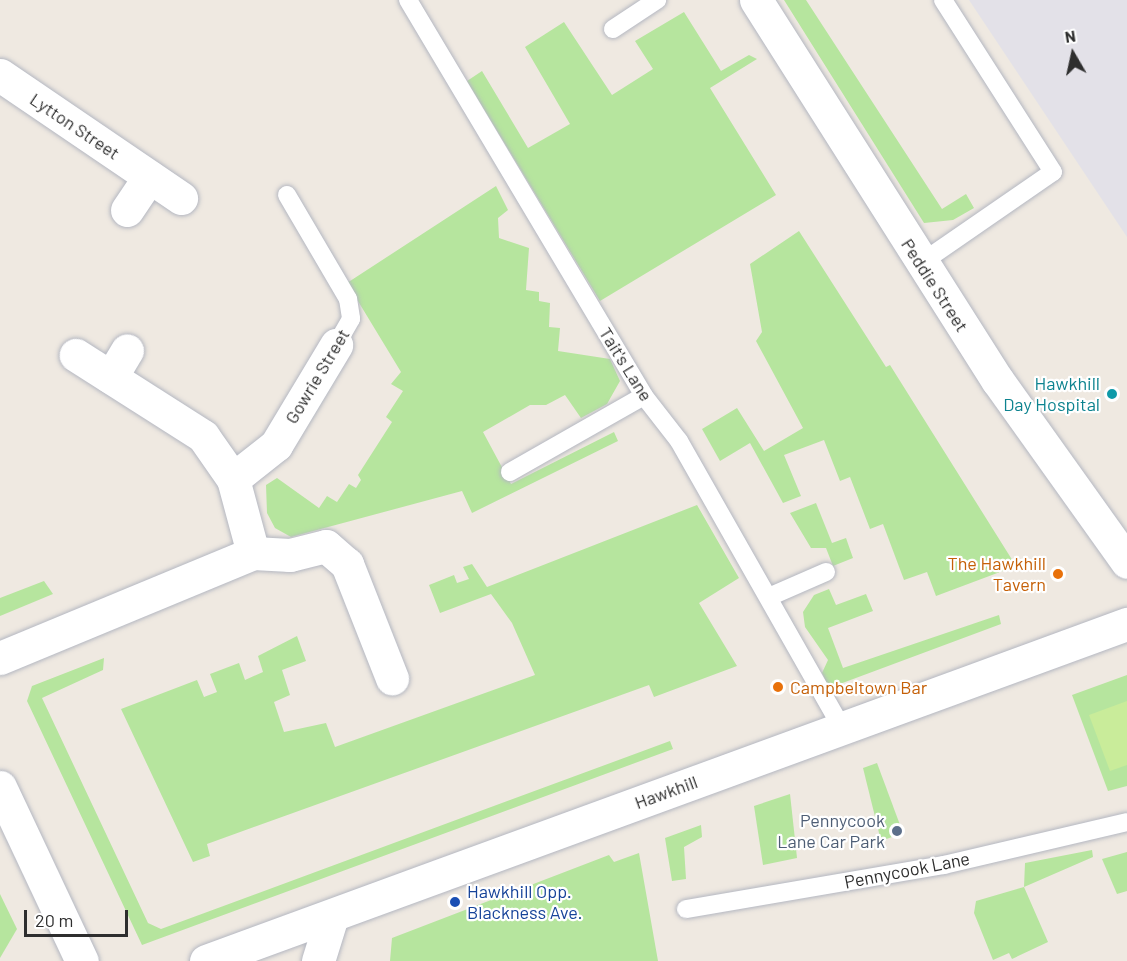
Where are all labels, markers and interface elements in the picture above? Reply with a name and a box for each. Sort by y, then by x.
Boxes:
north arrow [1043,24,1103,84]
text: N [1063,26,1077,46]
street label: Lytton Street [26,88,124,164]
street label: Peddie Street [897,234,973,336]
street label: Tait's Lane [595,323,657,405]
street label: Gowrie Street [280,325,354,427]
place label: Hawkhill Day Hospital [1003,373,1100,416]
marker: Hawkhill Day Hospital [1105,387,1119,401]
place label: The Hawkhill Tavern [948,553,1046,596]
marker: The Hawkhill Tavern [1051,567,1065,581]
place label: Campbeltown Bar [790,676,927,698]
marker: Campbeltown Bar [771,680,785,694]
street label: Hawkhill [632,771,700,813]
place label: Pennycook Lane Car Park [777,810,885,852]
marker: Pennycook Lane Car Park [890,824,904,838]
street label: Pennycook Lane [842,847,972,893]
place label: Hawkhill Opp. Blackness Ave. [467,881,583,924]
marker: Hawkhill Opp. Blackness Ave. [448,895,462,909]
scale bar [27,898,130,936]
text: 20 m [35,909,73,931]

